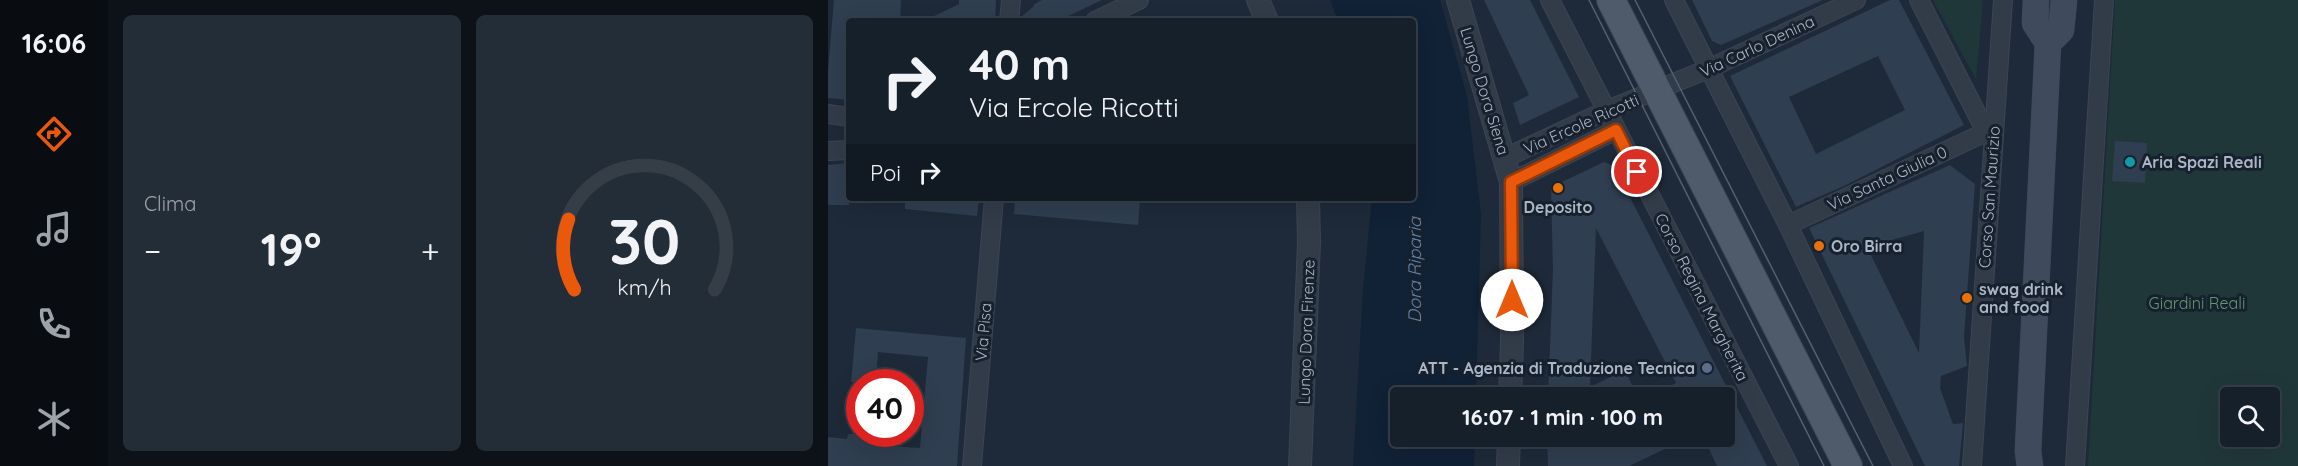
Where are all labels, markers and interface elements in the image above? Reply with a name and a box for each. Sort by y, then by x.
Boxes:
street label: Via Carlo Denina [1696,11,1818,81]
street label: Lungo Dora Siena [1456,25,1514,157]
text: 16:06 [22,26,86,60]
text: 40 m [969,38,1070,91]
icon: right [870,42,948,120]
text: Via Ercole Ricotti [969,90,1179,124]
street label: Via Ercole Ricotti [1520,90,1642,158]
icon: directions [33,113,75,155]
street label: Corso San Maurizio [1974,125,2004,269]
street label: Via Santa Giulia 0 [1824,141,1950,215]
pin [1611,146,1662,197]
place label: Aria Spazi Reali [2142,152,2262,172]
icon: arrive [1620,155,1653,188]
marker: Aria Spazi Reali [2123,155,2137,169]
icon: right [913,156,946,189]
text: Poi [870,159,901,187]
marker: Deposito [1551,181,1565,195]
text: Clima [144,191,196,216]
place label: Deposito [1524,197,1592,217]
text: 30 [608,202,680,280]
icon: music [33,208,75,250]
street label: Corso Regina Margherita [1651,210,1753,384]
water label: Dora Riparia [1403,216,1426,323]
text: 19° [261,221,321,277]
text: − [144,230,161,271]
text: + [421,230,439,271]
place label: Oro Birra [1831,236,1902,256]
marker: Oro Birra [1812,239,1826,253]
street label: Lungo Dora Firenze [1293,259,1319,405]
position arrow [1480,268,1544,332]
text: km/h [617,274,671,300]
place label: swag drink and food [1979,279,2063,317]
marker: swag drink and food [1960,291,1974,305]
park label: Giardini Reali [2149,293,2245,313]
street label: Via Pisa [970,302,996,362]
icon: phone [33,303,75,345]
place label: ATT - Agenzia di Traduzione Tecnica [1418,358,1695,378]
marker: ATT - Agenzia di Traduzione Tecnica [1700,361,1714,375]
speed limit sign: 40 [846,369,924,447]
map controls [2220,387,2280,447]
button: search [2220,387,2280,447]
icon: climate [33,398,75,440]
text: 16:07 · 1 min · 100 m [1462,403,1663,431]

